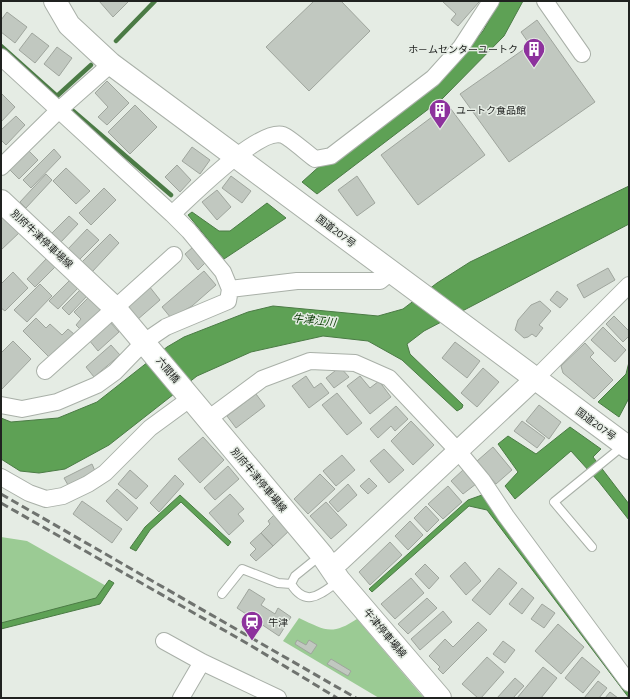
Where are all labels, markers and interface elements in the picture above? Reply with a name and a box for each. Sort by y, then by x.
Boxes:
building icon: ホ－ムセンターユートク [521,36,547,69]
place label: ホ－ムセンターユートク [408,42,518,57]
building icon: ユートク食品館 [427,97,453,130]
place label: ユートク食品館 [456,103,526,118]
street label: 別府牛津停車場線 [8,206,76,272]
street label: 国道207号 [313,211,359,251]
water label: 牛津江川 [291,310,338,330]
street label: 六間橋 [153,354,183,386]
street label: 国道207号 [573,404,619,444]
street label: 別府牛津停車場線 [228,445,290,515]
street label: 牛津停車場線 [360,605,410,661]
station icon: 牛津 [239,609,265,642]
place label: 牛津 [268,615,288,630]

